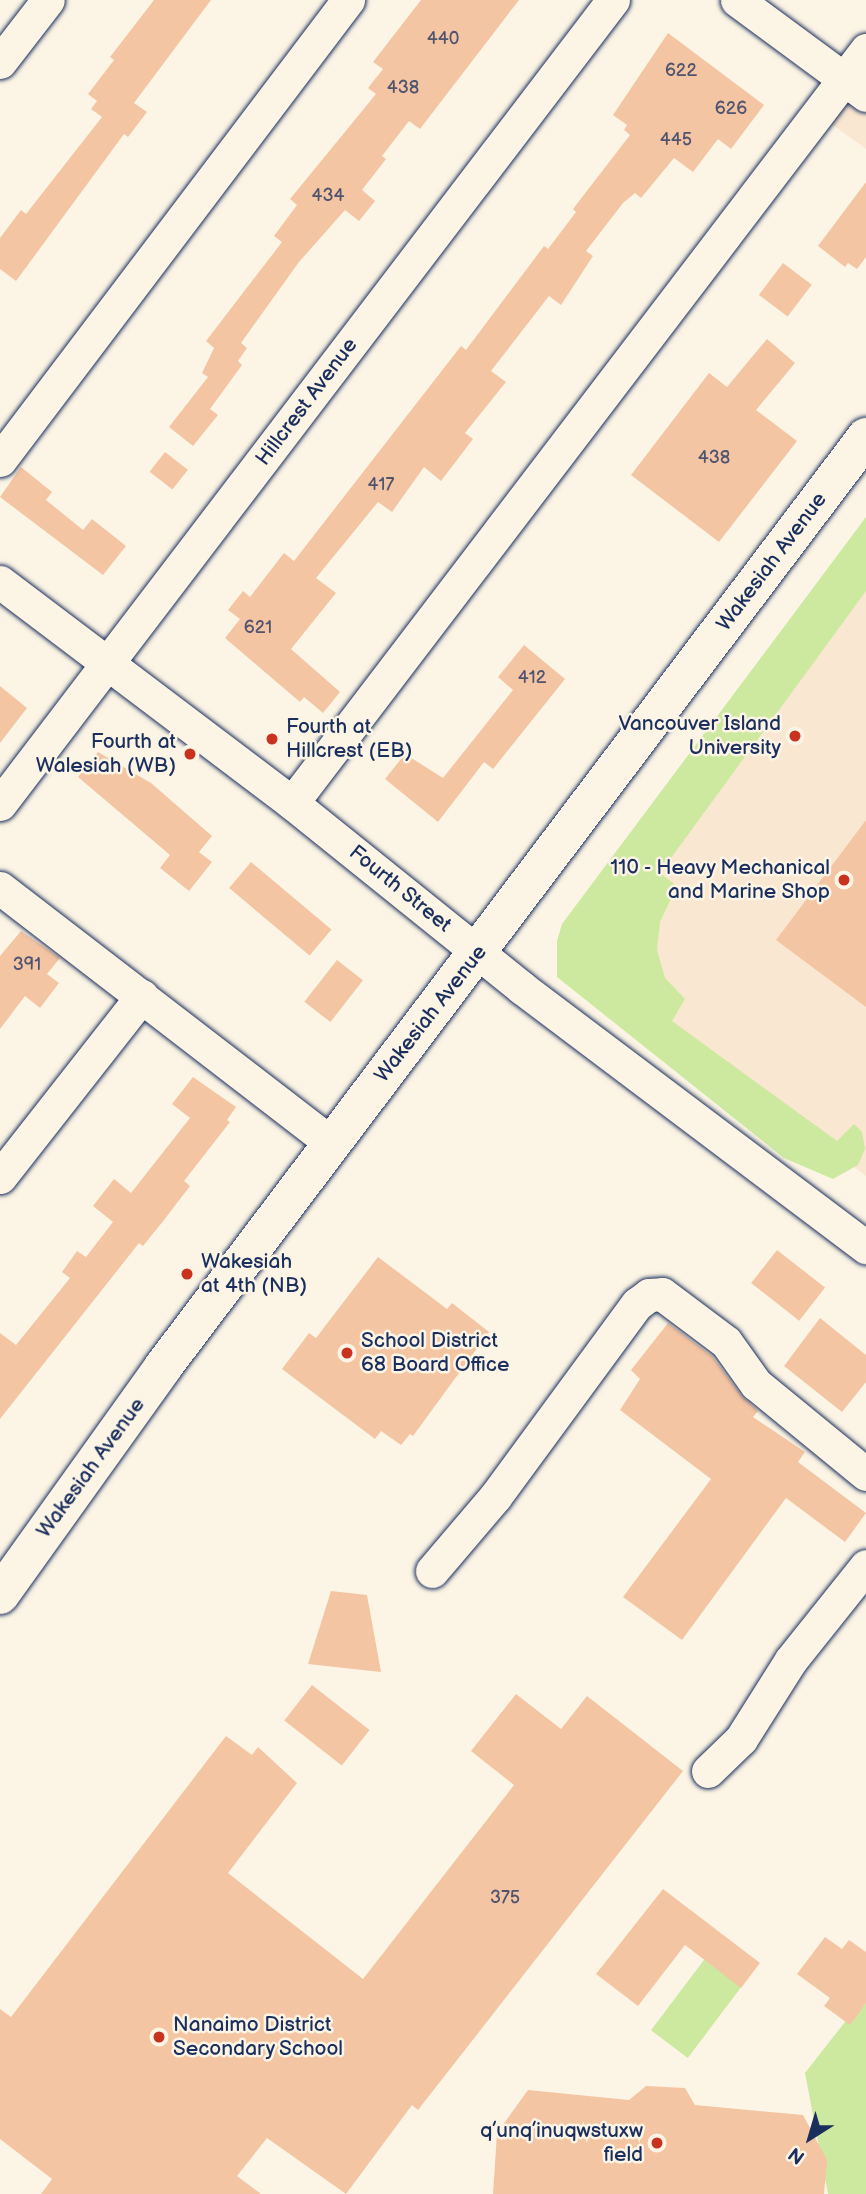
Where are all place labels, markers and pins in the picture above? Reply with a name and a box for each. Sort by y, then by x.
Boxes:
place label: Vancouver Island University [619,711,781,761]
place label: Fourth at Hillcrest (EB) [286,714,412,764]
marker: Vancouver Island University [787,728,803,744]
place label: Fourth at Walesiah (WB) [36,729,176,779]
marker: Fourth at Hillcrest (EB) [264,731,280,747]
marker: Fourth at Walesiah (WB) [182,746,198,762]
place label: 110 - Heavy Mechanical and Marine Shop [607,855,830,905]
marker: 110 - Heavy Mechanical and Marine Shop [836,872,852,888]
place label: Wakesiah at 4th (NB) [201,1249,307,1299]
marker: Wakesiah at 4th (NB) [179,1266,195,1282]
place label: School District 68 Board Office [361,1328,509,1378]
marker: School District 68 Board Office [339,1345,355,1361]
place label: Nanaimo District Secondary School [173,2012,345,2062]
marker: Nanaimo District Secondary School [151,2029,167,2045]
place label: q’unq’inuqwstuxw field [480,2118,643,2168]
marker: q’unq’inuqwstuxw field [649,2135,665,2151]

